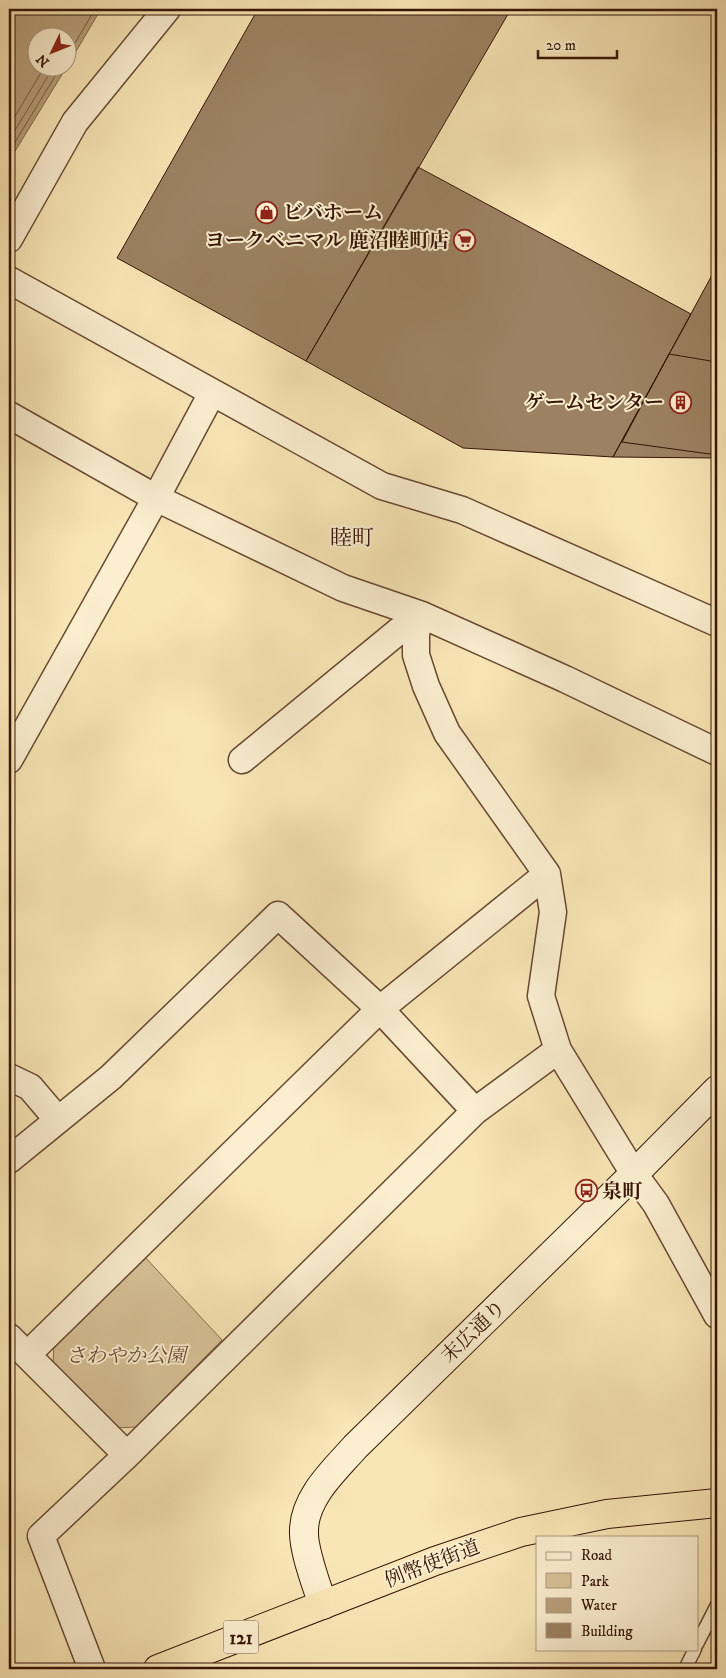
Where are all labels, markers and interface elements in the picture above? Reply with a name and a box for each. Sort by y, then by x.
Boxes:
north arrow [28,28,78,78]
scale bar [538,28,617,60]
text: 20 m [546,36,576,55]
text: N [32,49,54,71]
shop icon: ビバホーム [255,200,279,224]
place label: ビバホーム [283,201,383,226]
supermarket icon: ヨークベニマル 鹿沼睦町店 [453,228,477,252]
place label: ヨークベニマル 鹿沼睦町店 [205,229,449,254]
building icon: ゲームセンター [668,390,692,414]
place label: ゲームセンター [525,391,664,416]
district label: 睦町 [330,525,374,552]
bus stop icon: 泉町 [574,1179,598,1203]
place label: 泉町 [602,1180,643,1205]
street label: 末広通り [437,1295,511,1369]
park label: さわやか公園 [66,1344,189,1369]
street label: 例幣使街道 [381,1535,484,1594]
legend [536,1536,698,1650]
text: Road [581,1546,613,1565]
text: Park [581,1572,610,1591]
text: Water [580,1596,617,1615]
road number: 121 [224,1620,258,1654]
text: Building [581,1622,633,1641]

